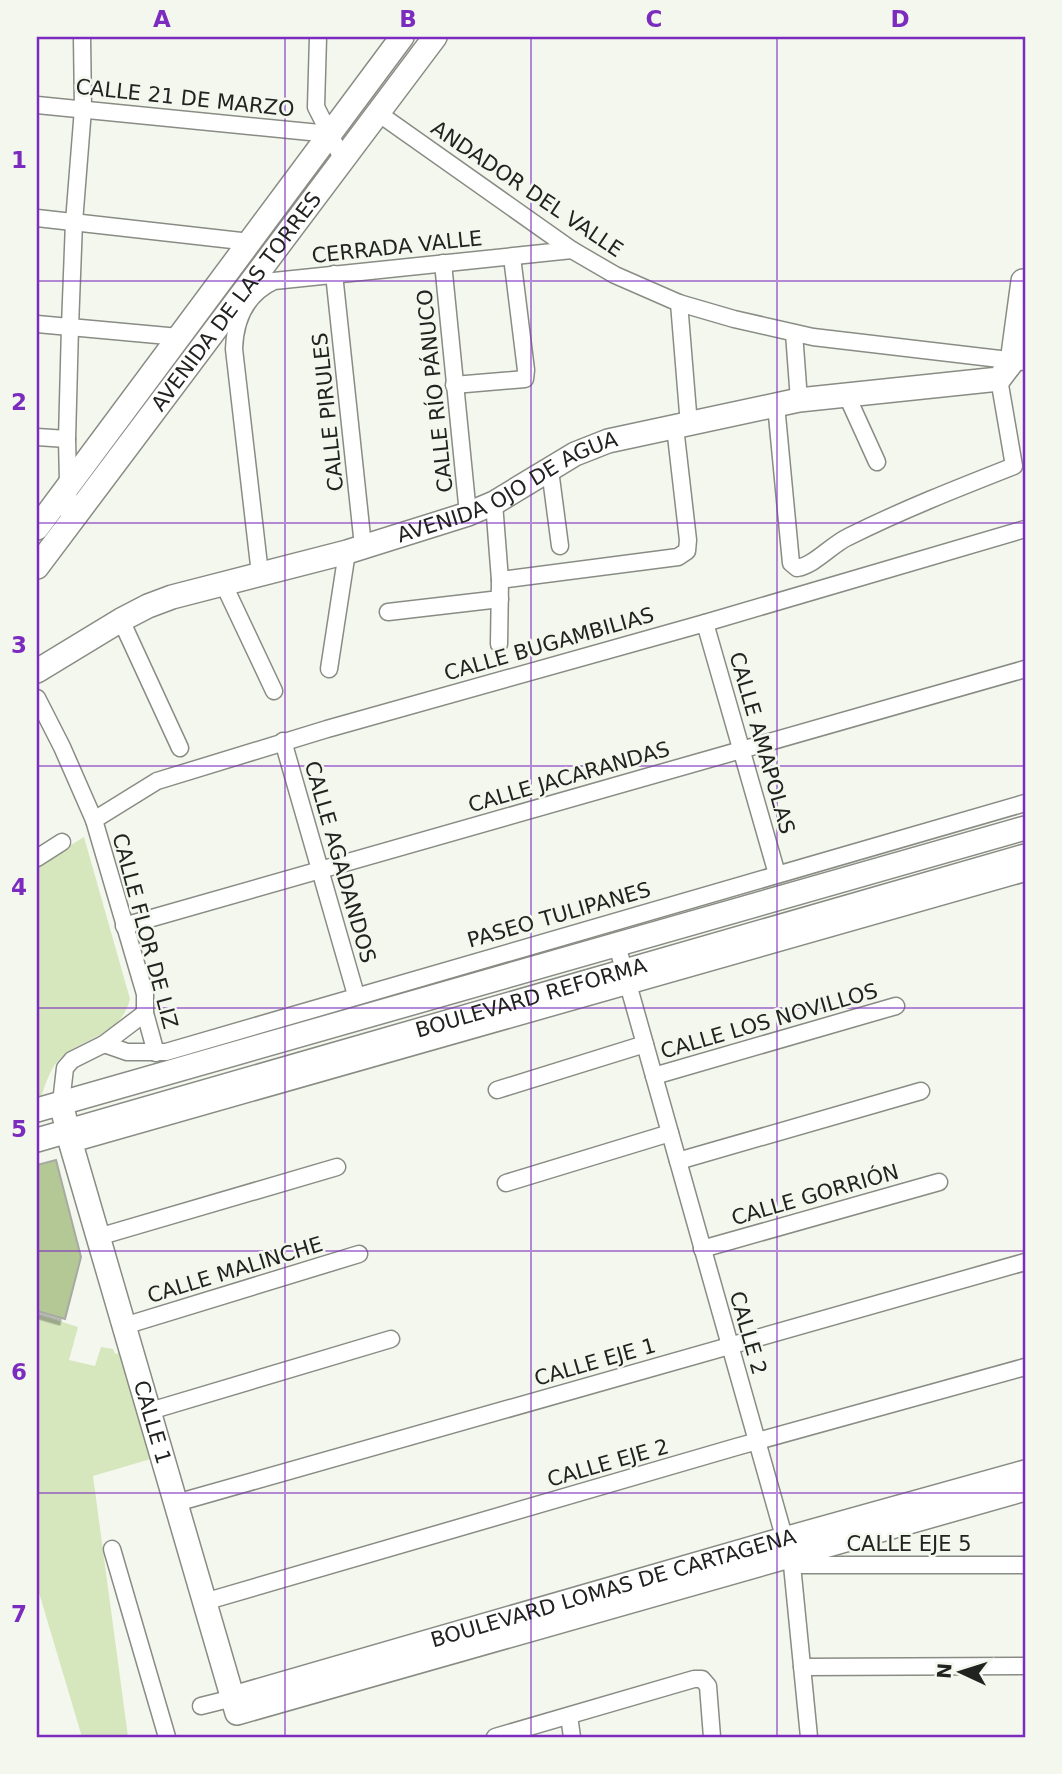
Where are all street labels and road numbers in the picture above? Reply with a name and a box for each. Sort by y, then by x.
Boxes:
street label: CALLE 21 DE MARZO [74,75,296,121]
street label: ANDADOR DEL VALLE [427,116,627,262]
street label: AVENIDA DE LAS TORRES [146,187,326,416]
street label: CERRADA VALLE [310,226,484,268]
street label: CALLE RÍO PÁNUCO [411,288,458,494]
street label: CALLE PIRULES [308,331,348,493]
street label: AVENIDA OJO DE AGUA [394,427,621,548]
street label: CALLE BUGAMBILIAS [441,603,657,685]
street label: CALLE AMAPOLAS [725,649,799,837]
street label: CALLE JACARANDAS [465,737,673,817]
street label: CALLE AGADANDOS [300,758,380,966]
street label: CALLE FLOR DE LIZ [107,831,183,1031]
street label: PASEO TULIPANES [465,877,653,953]
street label: BOULEVARD REFORMA [413,953,650,1043]
street label: CALLE LOS NOVILLOS [658,978,880,1064]
street label: CALLE GORRIÓN [728,1159,901,1230]
street label: CALLE MALINCHE [144,1232,326,1308]
street label: CALLE 2 [725,1288,771,1378]
street label: CALLE EJE 1 [532,1333,658,1391]
street label: CALLE 1 [129,1378,176,1467]
street label: CALLE EJE 2 [545,1434,671,1492]
street label: BOULEVARD LOMAS DE CARTAGENA [428,1524,799,1652]
street label: CALLE EJE 5 [846,1532,972,1556]

